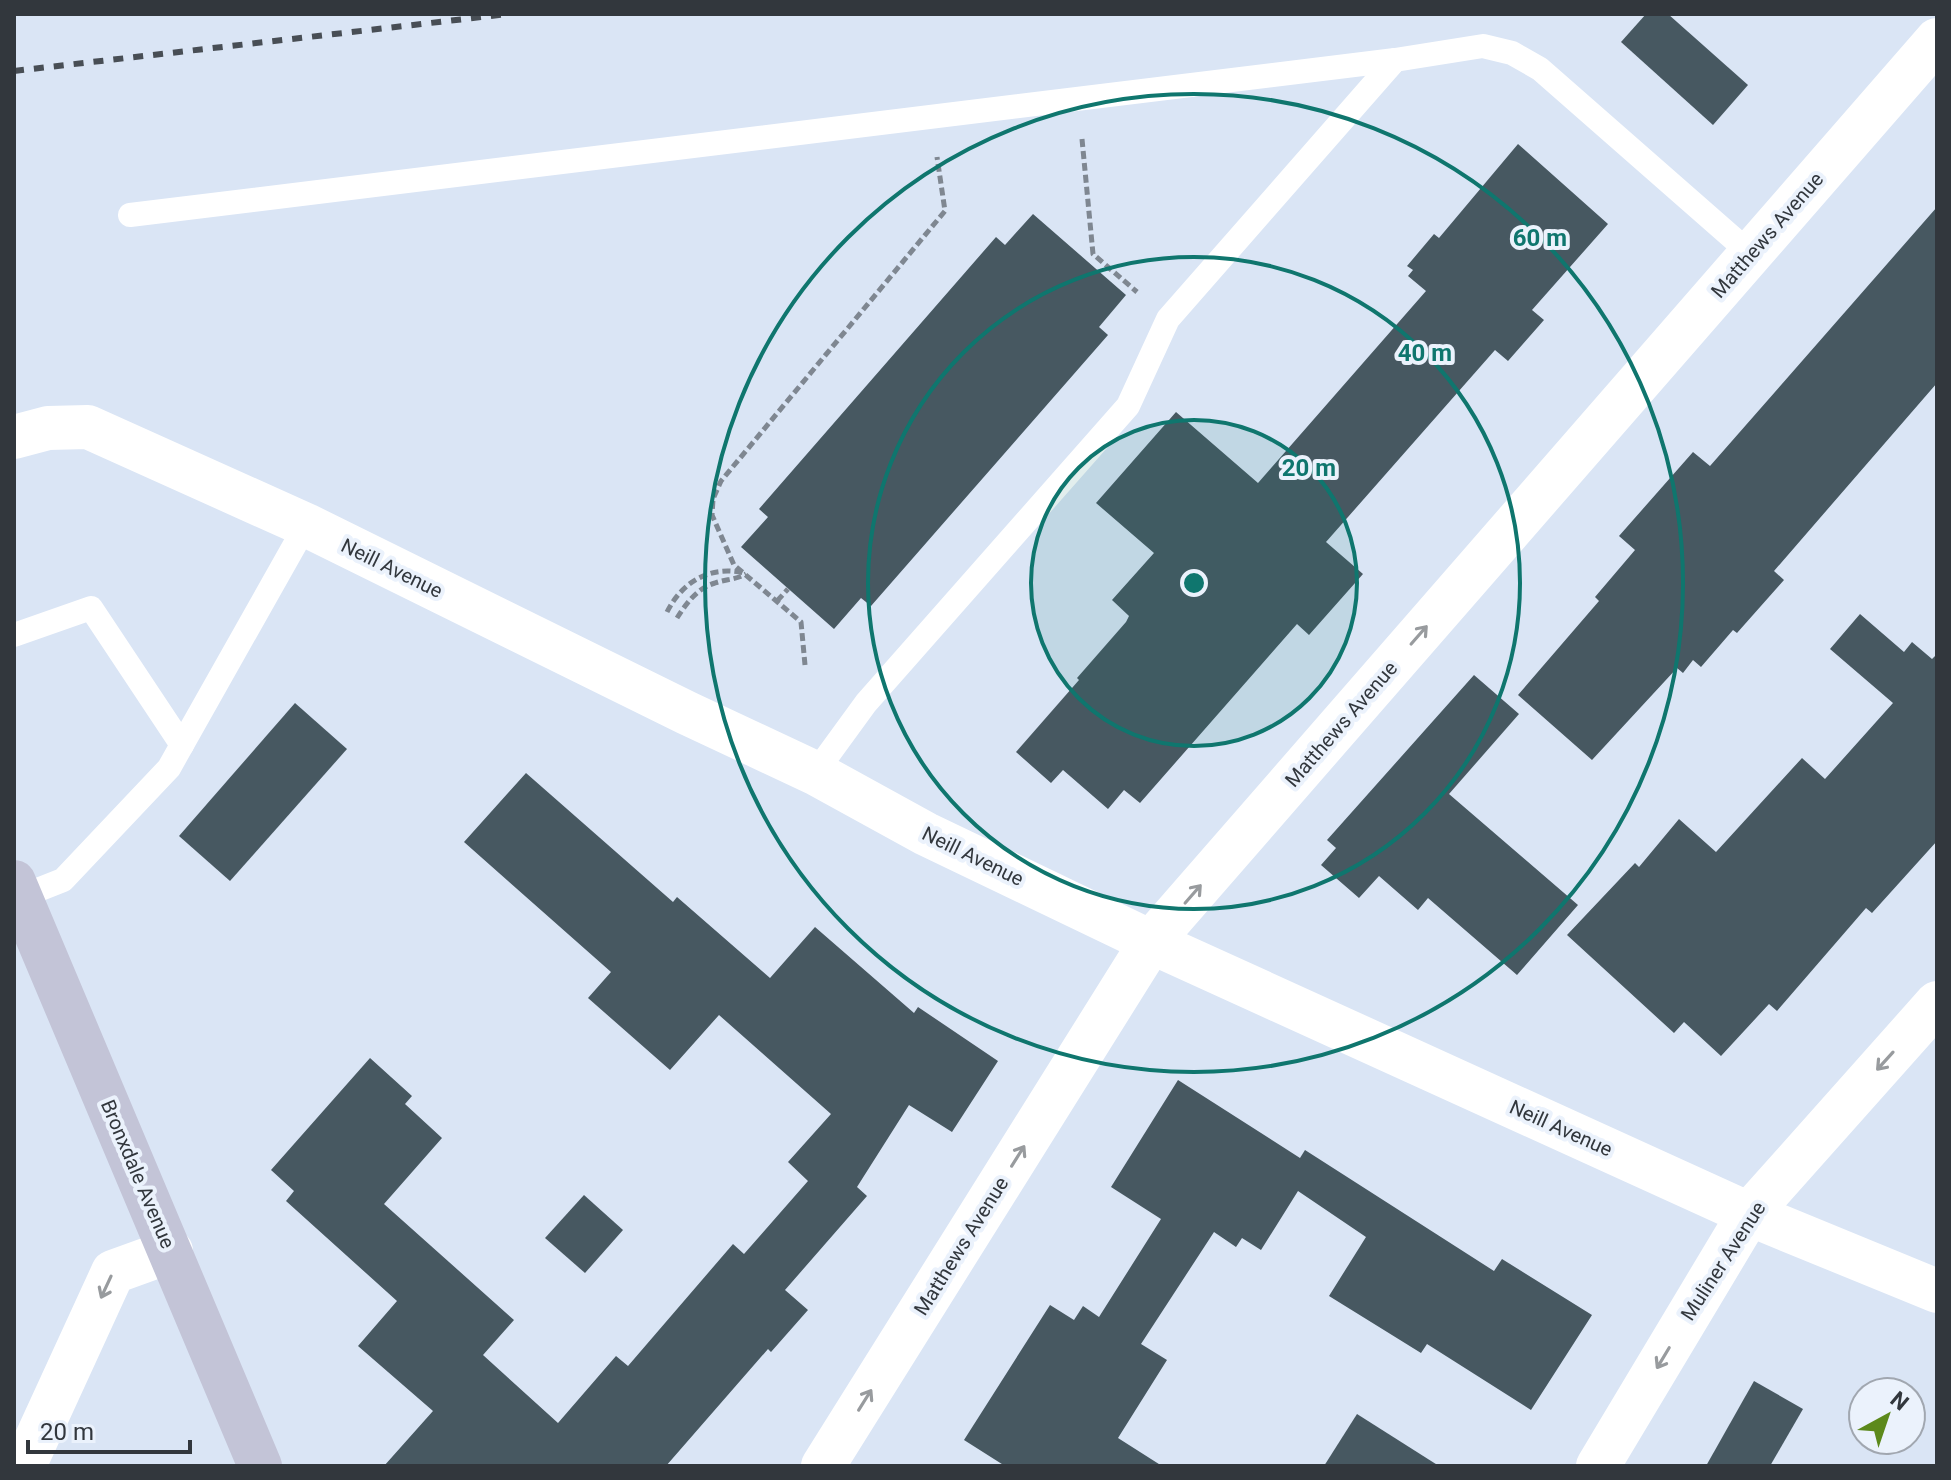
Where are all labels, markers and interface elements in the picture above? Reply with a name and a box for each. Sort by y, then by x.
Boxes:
street label: Matthews Avenue [1706,167,1828,303]
text: 60 m [1513,224,1567,252]
text: 40 m [1398,339,1452,367]
text: 20 m [1282,454,1336,482]
street label: Neill Avenue [337,533,447,603]
centre of rings [1180,569,1208,597]
one-way arrow [1410,625,1428,645]
street label: Matthews Avenue [1280,656,1402,792]
street label: Neill Avenue [918,821,1028,891]
one-way arrow [1184,885,1202,905]
one-way arrow [1876,1051,1894,1071]
street label: Neill Avenue [1506,1095,1616,1161]
street label: Bronxdale Avenue [96,1096,180,1252]
one-way arrow [1010,1145,1026,1168]
street label: Matthews Avenue [909,1172,1013,1320]
street label: Muliner Avenue [1676,1197,1770,1325]
one-way arrow [98,1275,113,1299]
one-way arrow [1655,1346,1671,1369]
north arrow [1847,1376,1927,1456]
text: N [1886,1386,1914,1416]
one-way arrow [857,1389,873,1412]
scale bar [28,1404,190,1454]
text: 20 m [40,1418,94,1446]

